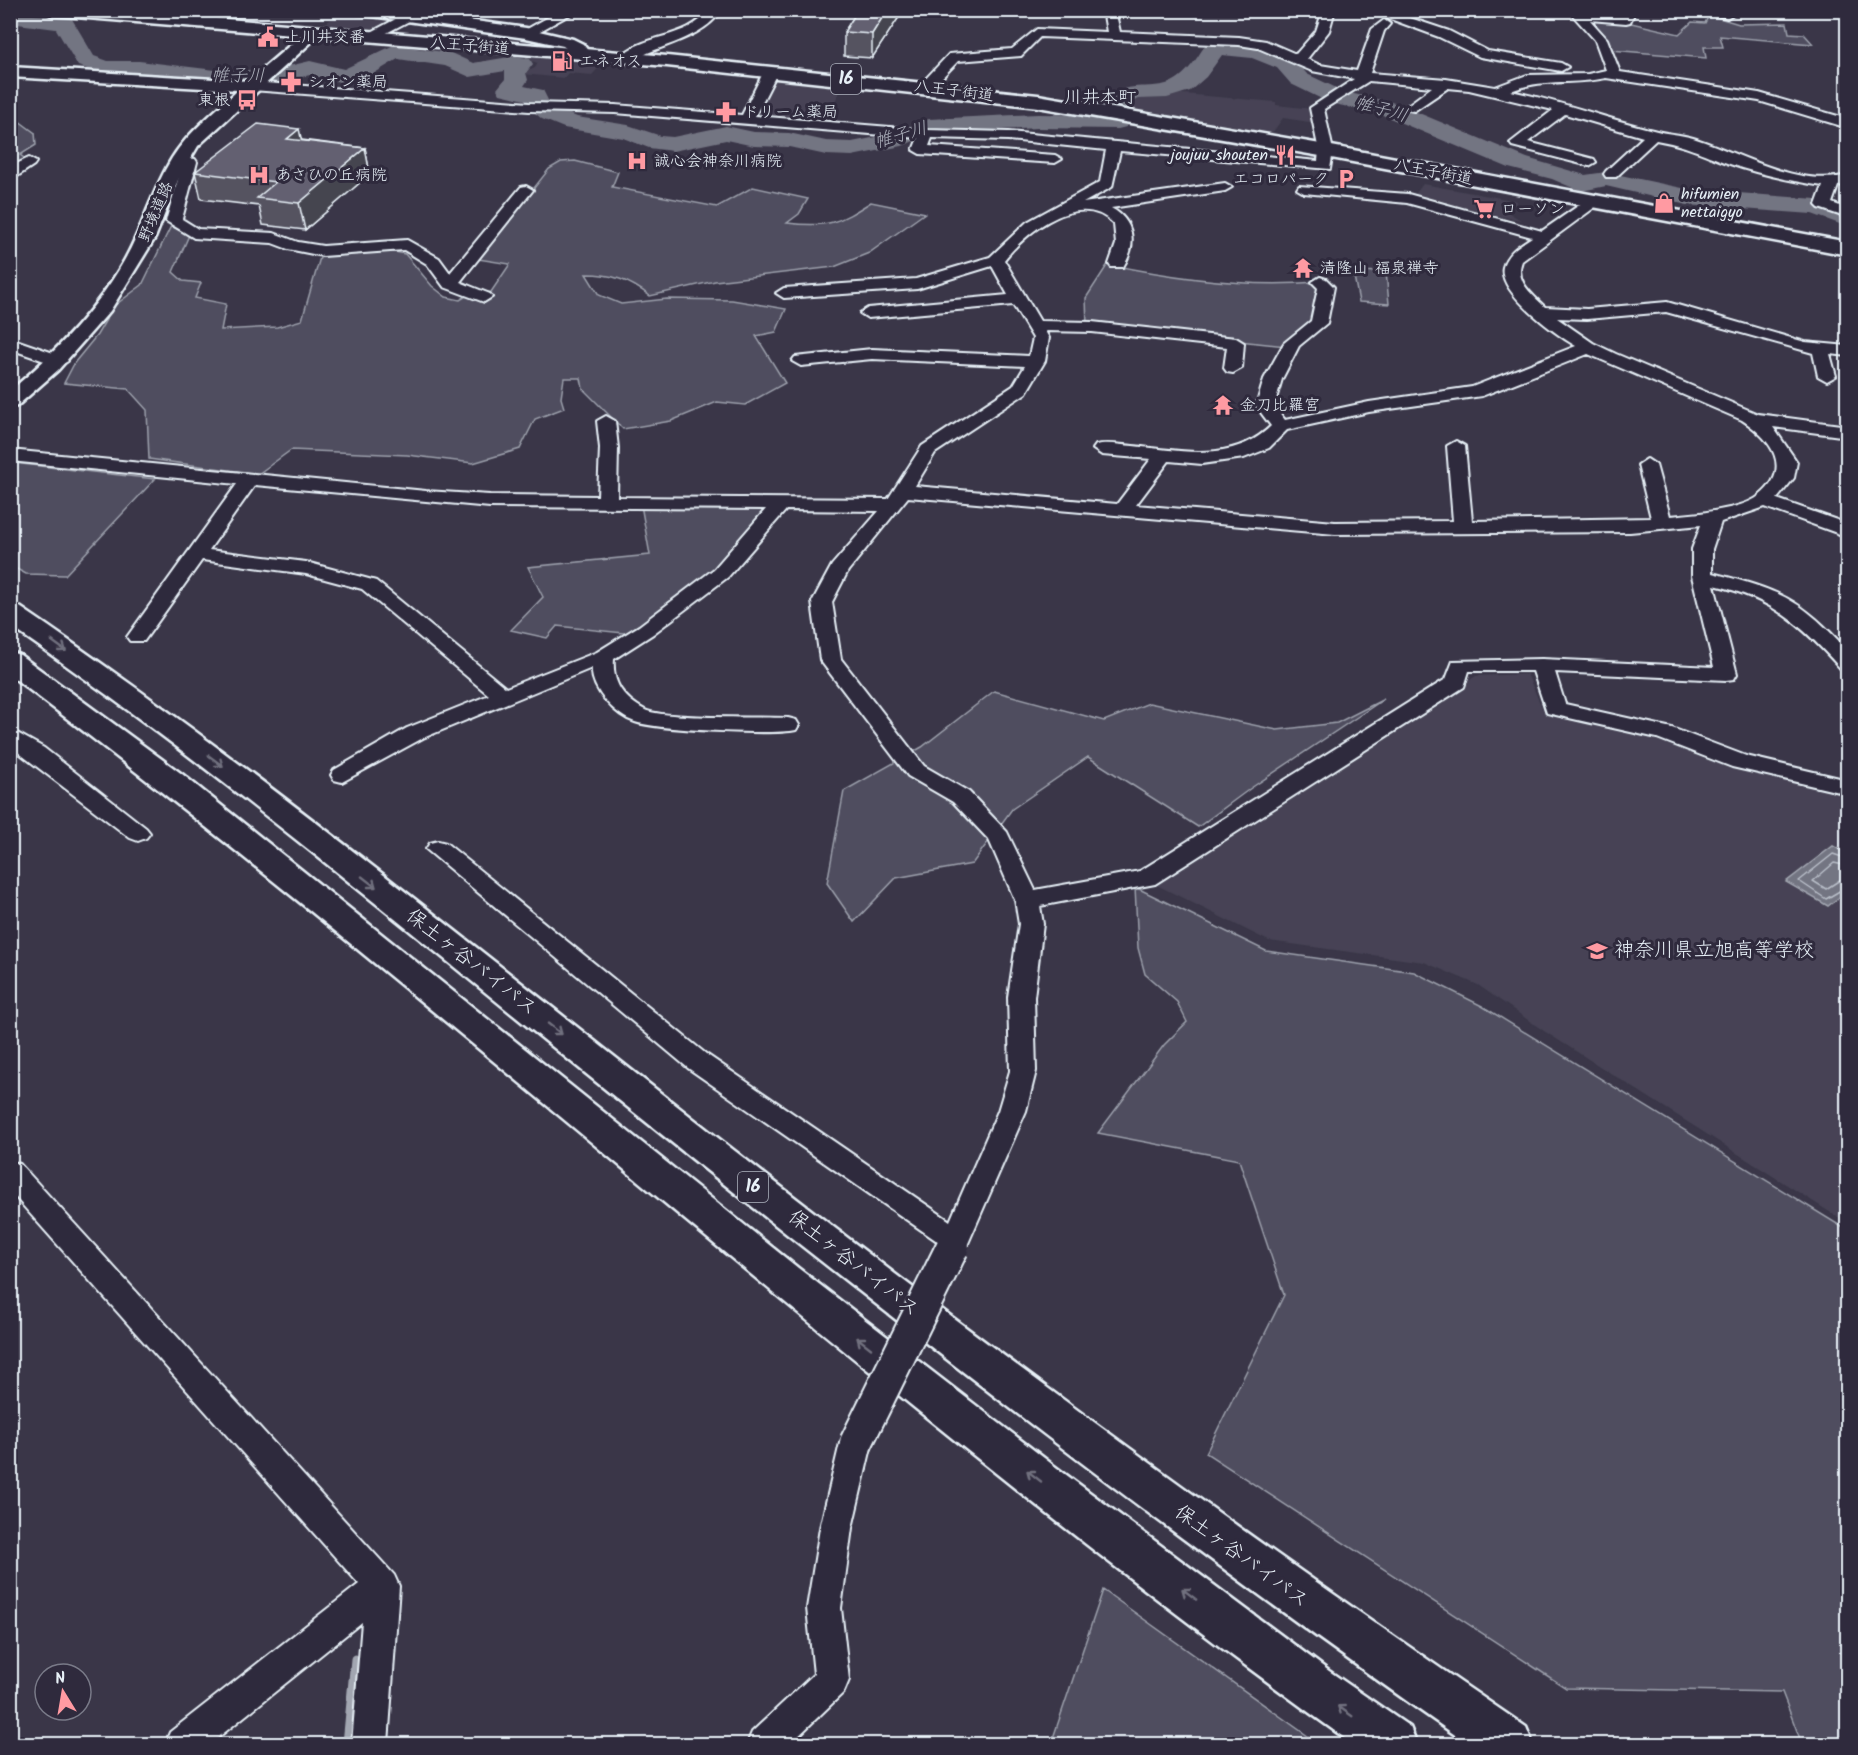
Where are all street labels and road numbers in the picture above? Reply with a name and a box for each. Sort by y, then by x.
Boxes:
street label: 八王子街道 [429,30,511,62]
road number: 16 [831,64,861,94]
street label: 八王子街道 [913,74,995,108]
street label: 八王子街道 [1391,152,1475,192]
street label: 野境道路 [132,178,180,246]
street label: 保土ヶ谷バイパス [398,901,544,1025]
road number: 16 [738,1172,768,1202]
street label: 保土ヶ谷バイパス [780,1202,926,1326]
street label: 保土ヶ谷バイパス [1167,1497,1315,1617]

